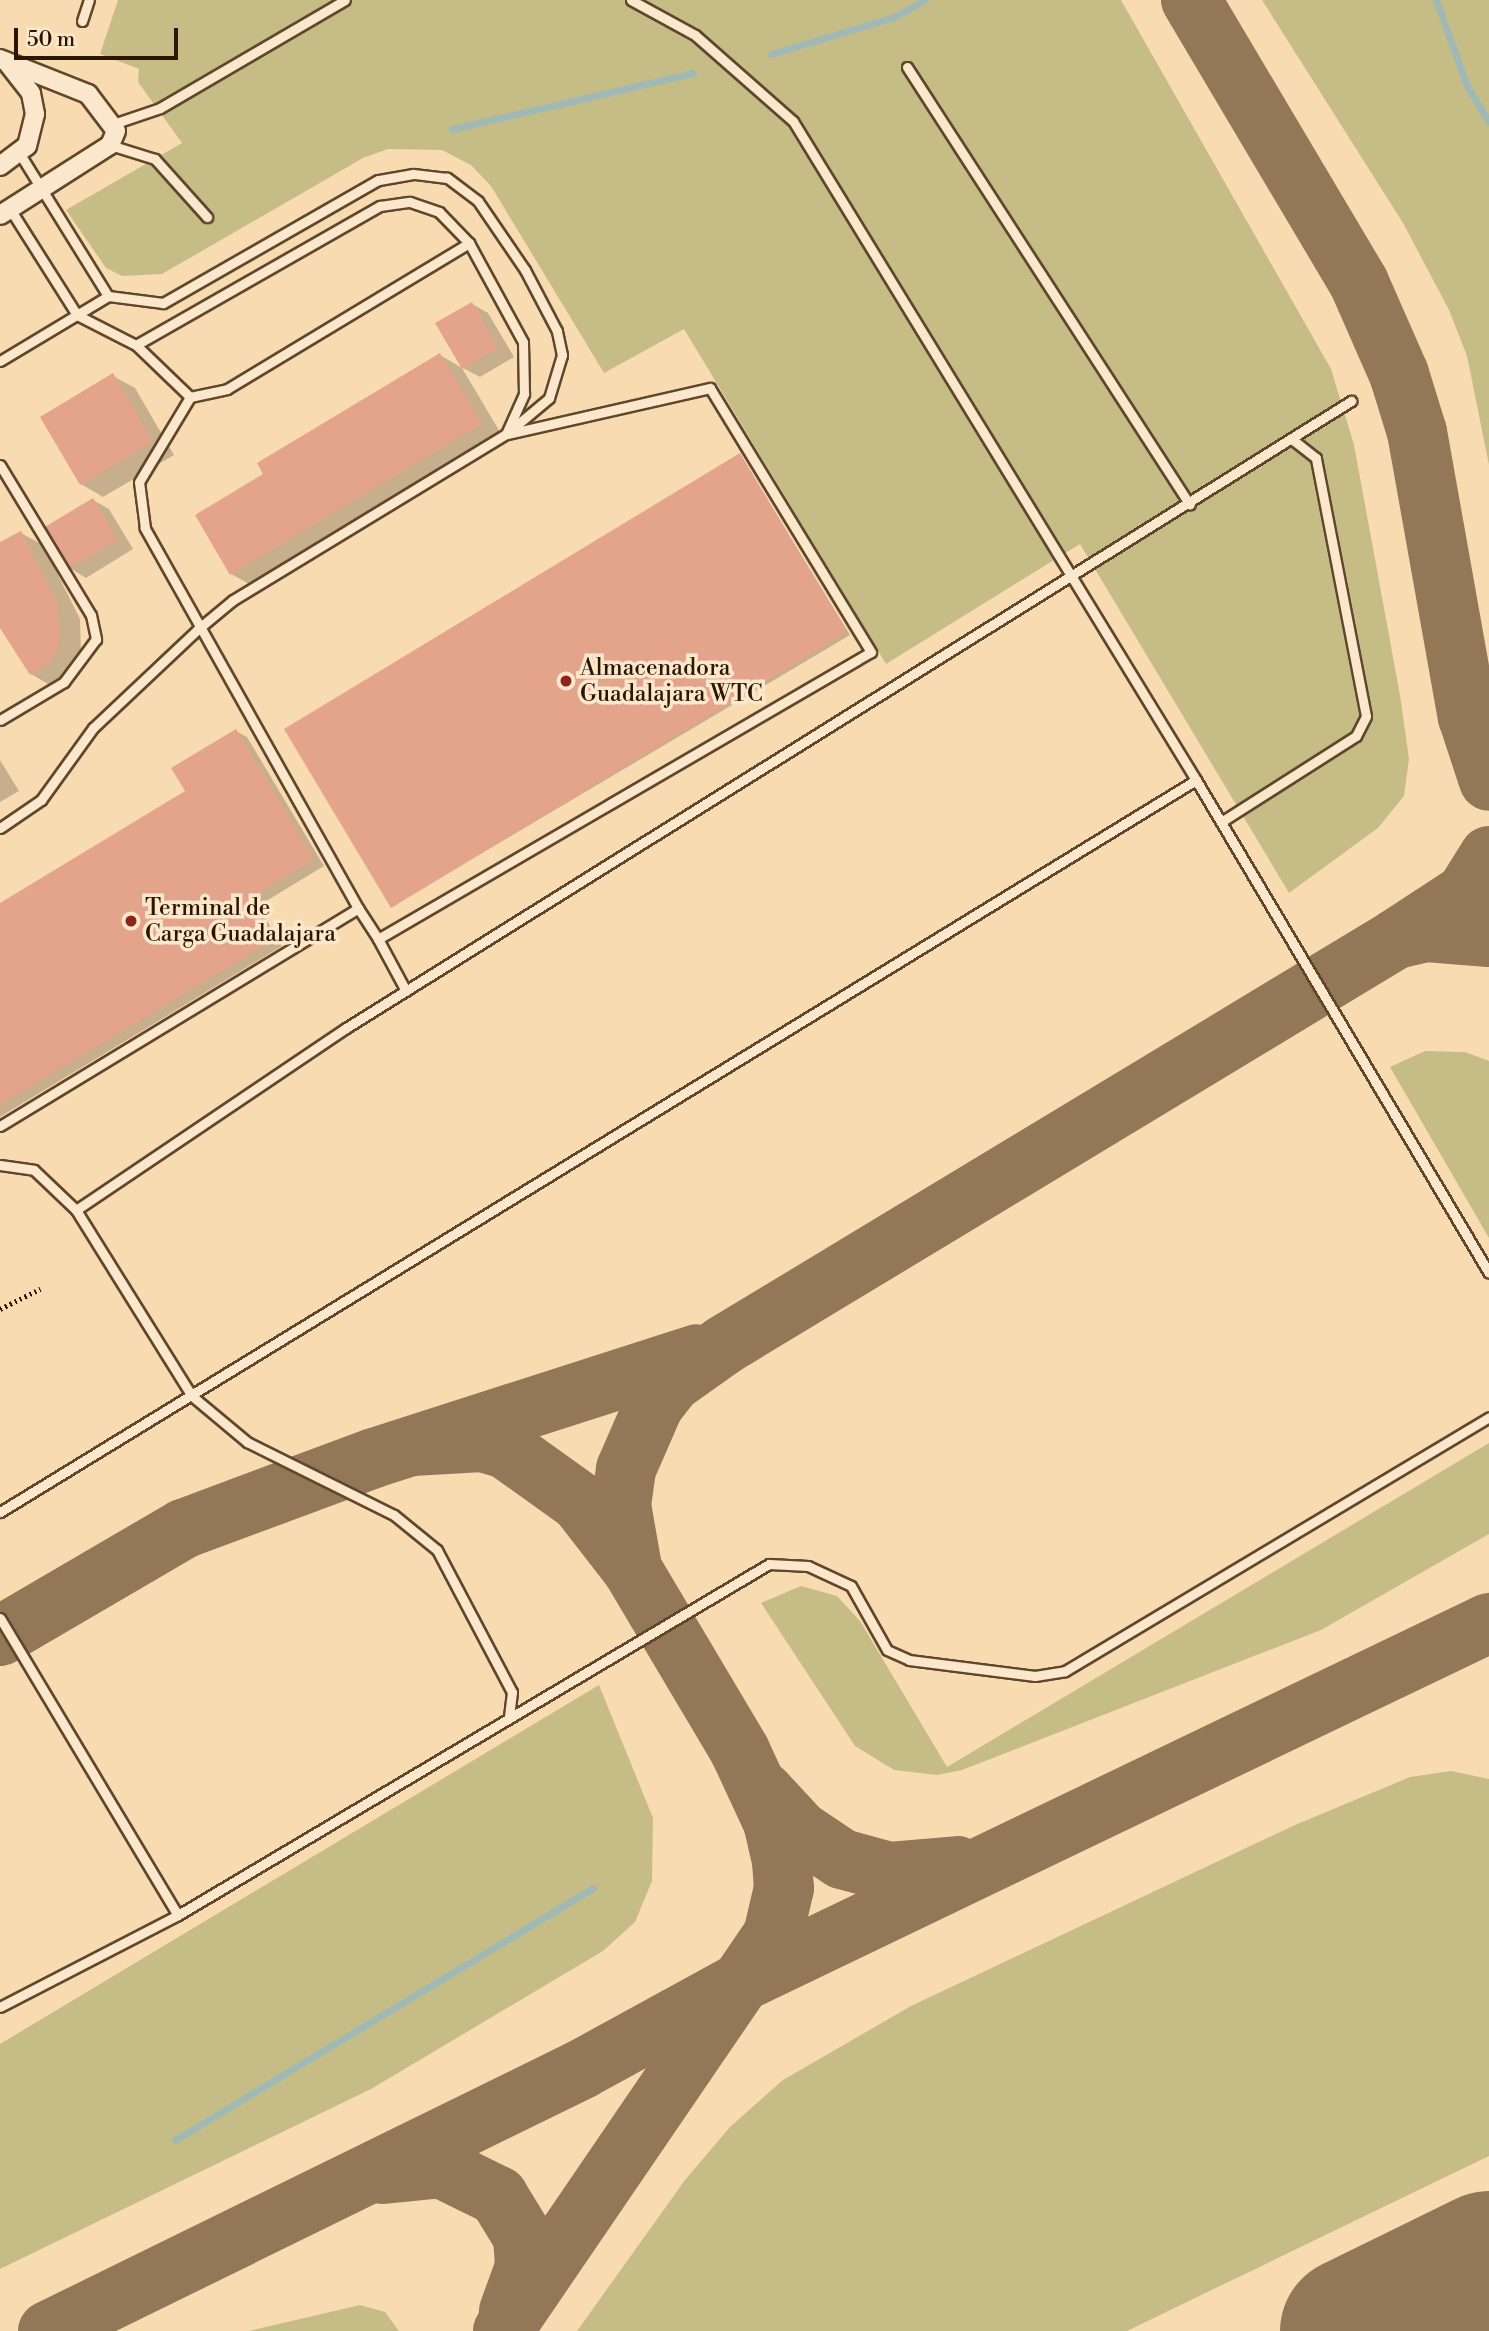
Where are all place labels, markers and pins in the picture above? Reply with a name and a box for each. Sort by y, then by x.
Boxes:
place label: Almacenadora Guadalajara WTC [580,654,763,708]
marker: Almacenadora Guadalajara WTC [558,673,574,689]
place label: Terminal de Carga Guadalajara [145,894,336,948]
marker: Terminal de Carga Guadalajara [123,913,139,929]

